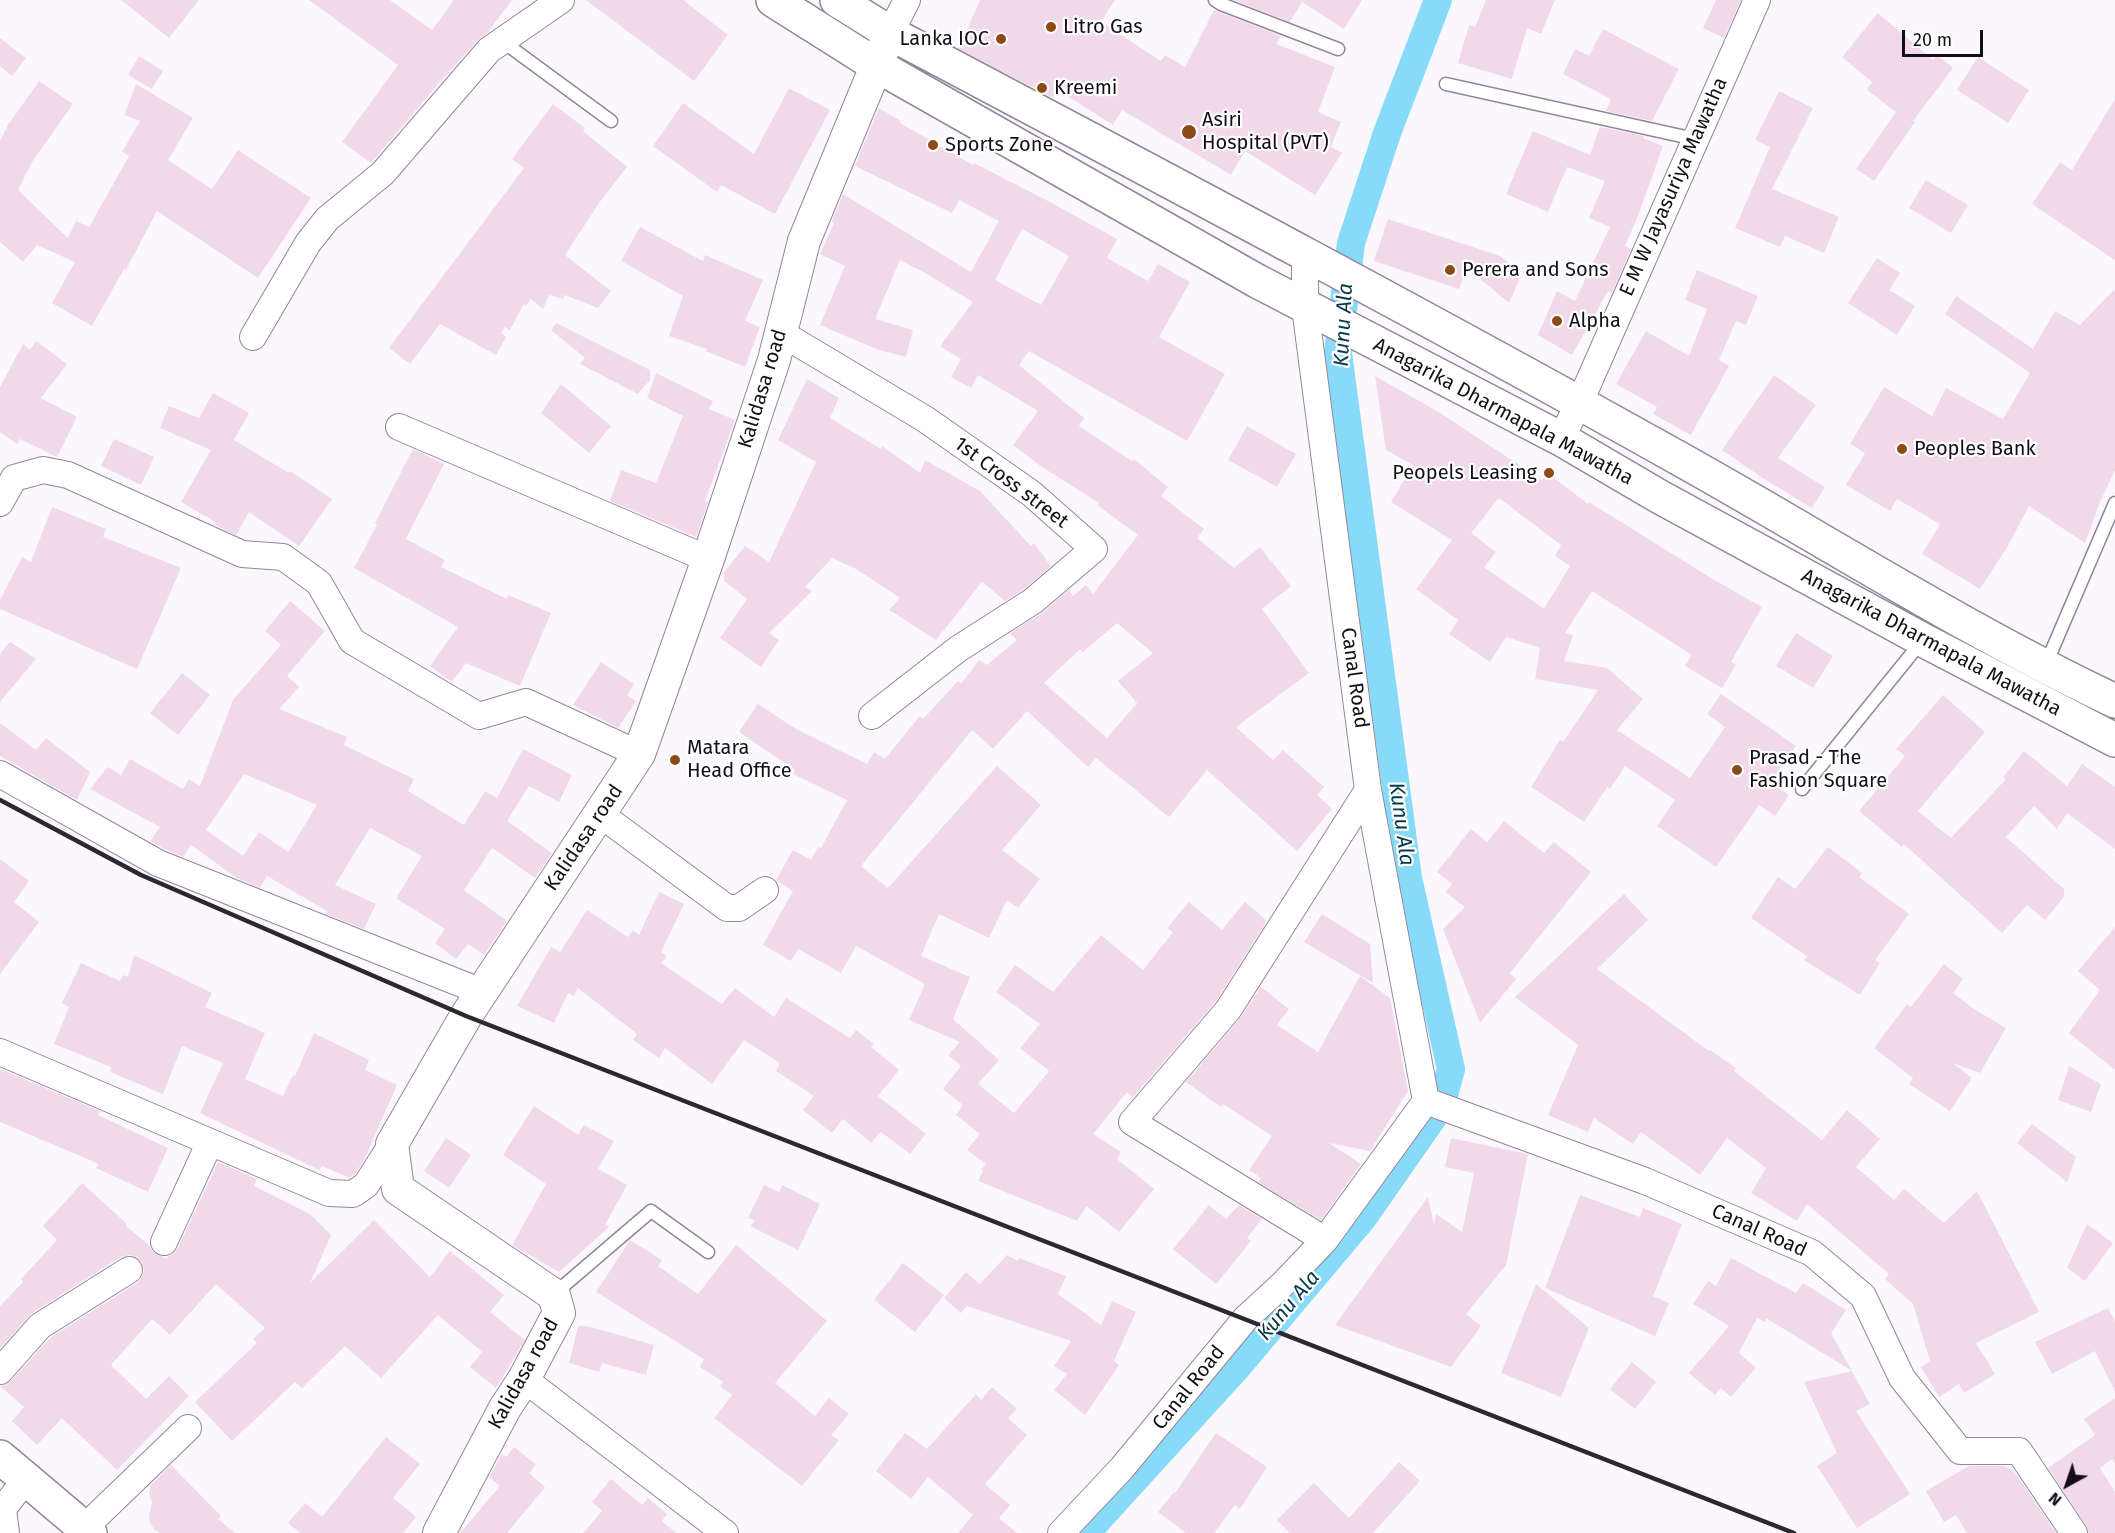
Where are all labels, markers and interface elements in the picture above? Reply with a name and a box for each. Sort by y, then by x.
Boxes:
place label: Litro Gas [1063,15,1143,39]
scale bar [1905,18,1986,56]
marker: Litro Gas [1044,20,1058,34]
place label: Lanka IOC [900,27,989,51]
text: 20 m [1913,29,1952,51]
marker: Lanka IOC [994,32,1008,46]
street label: E M W Jayasuriya Mawatha [1615,74,1733,300]
place label: Kreemi [1054,76,1117,100]
marker: Kreemi [1035,81,1049,95]
place label: Asiri Hospital (PVT) [1202,108,1329,155]
marker: Asiri Hospital (PVT) [1180,123,1198,141]
place label: Sports Zone [945,133,1053,157]
marker: Sports Zone [926,138,940,152]
place label: Perera and Sons [1462,258,1609,282]
marker: Perera and Sons [1443,263,1457,277]
water label: Kunu Ala [1329,283,1359,367]
place label: Alpha [1569,309,1621,333]
marker: Alpha [1550,314,1564,328]
street label: Kalidasa road [734,327,792,451]
street label: Anagarika Dharmapala Mawatha [1369,333,1637,491]
street label: 1st Cross street [949,432,1073,534]
place label: Peoples Bank [1914,437,2036,461]
marker: Peoples Bank [1895,442,1909,456]
place label: Peopels Leasing [1392,461,1537,485]
marker: Peopels Leasing [1542,466,1556,480]
street label: Anagarika Dharmapala Mawatha [1797,564,2065,722]
street label: Canal Road [1335,626,1373,730]
place label: Matara Head Office [687,736,792,783]
place label: Prasad - The Fashion Square [1749,746,1887,793]
marker: Matara Head Office [668,753,682,767]
marker: Prasad - The Fashion Square [1730,763,1744,777]
street label: Kalidasa road [540,780,628,896]
water label: Kunu Ala [1383,781,1419,867]
street label: Canal Road [1708,1199,1810,1263]
water label: Kunu Ala [1252,1266,1326,1346]
street label: Kalidasa road [484,1314,564,1434]
street label: Canal Road [1148,1341,1230,1435]
north arrow [2037,1455,2097,1515]
text: N [2045,1488,2065,1510]

